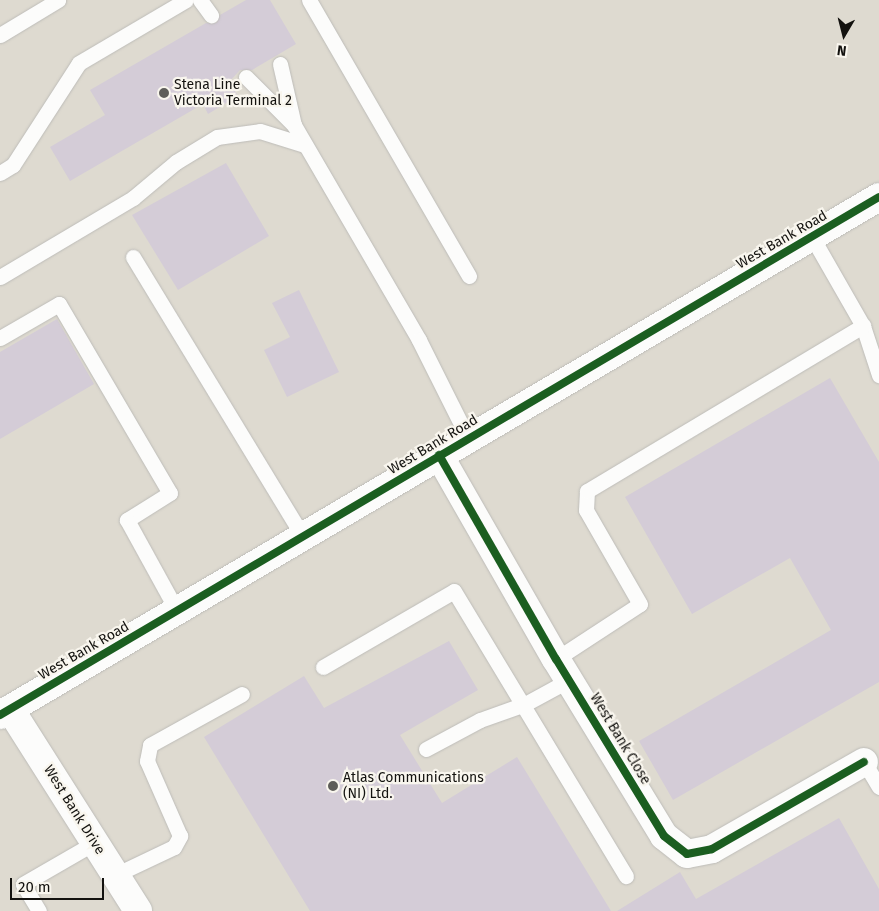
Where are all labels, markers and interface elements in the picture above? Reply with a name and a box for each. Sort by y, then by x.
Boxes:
north arrow [819,10,869,60]
text: N [836,41,848,59]
place label: Stena Line Victoria Terminal 2 [174,77,292,110]
marker: Stena Line Victoria Terminal 2 [158,87,170,99]
street label: West Bank Road [734,207,830,273]
street label: West Bank Road [385,412,481,478]
street label: West Bank Road [36,618,132,684]
street label: West Bank Close [586,690,654,788]
street label: West Bank Drive [40,762,108,858]
place label: Atlas Communications (NI) Ltd. [343,770,484,802]
marker: Atlas Communications (NI) Ltd. [327,780,339,792]
scale bar [12,868,106,900]
text: 20 m [18,878,51,896]

